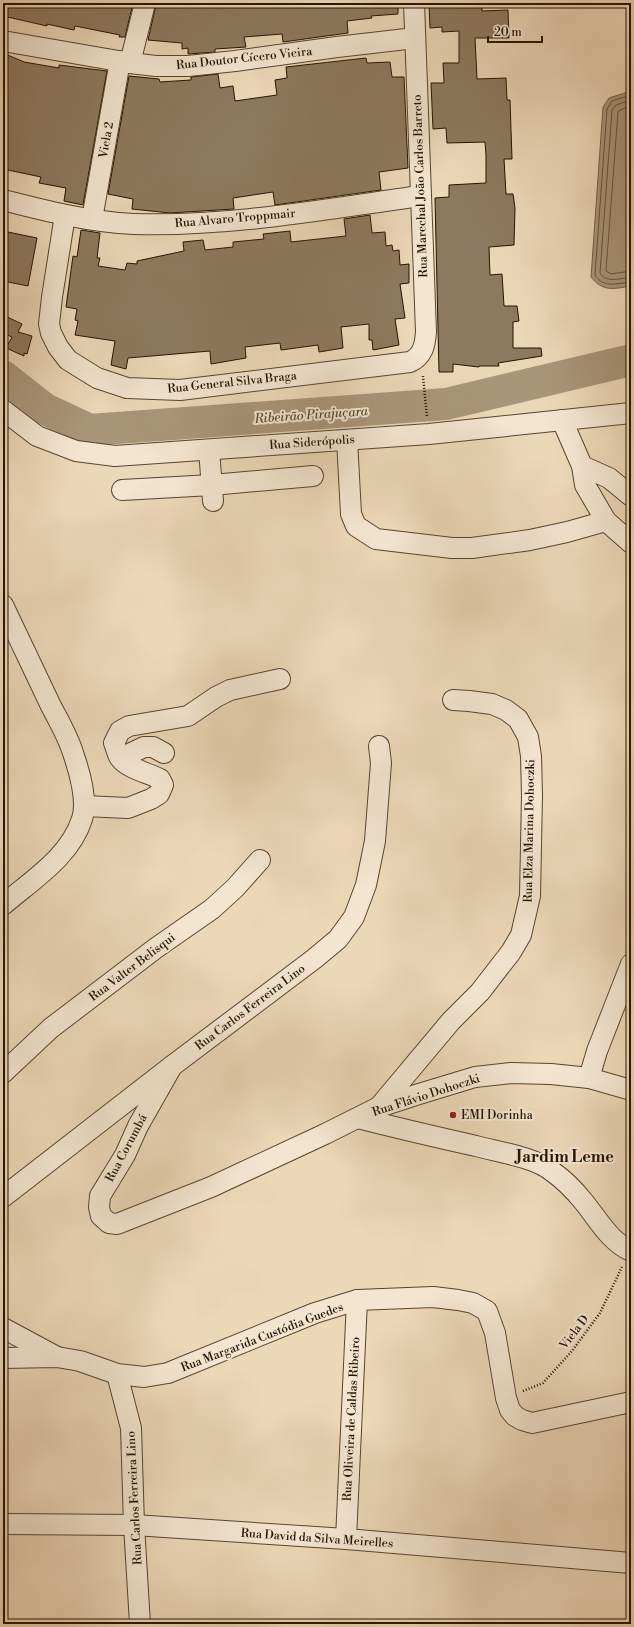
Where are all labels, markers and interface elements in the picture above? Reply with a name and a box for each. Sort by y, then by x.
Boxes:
scale bar [488,18,542,44]
text: 20 m [494,25,522,40]
street label: Rua Doutor Cícero Vieira [175,44,314,73]
street label: Rua Marechal João Carlos Barreto [410,94,431,278]
street label: Viela 2 [96,120,117,161]
street label: Rua Alvaro Troppmair [174,206,296,231]
street label: Rua General Silva Braga [167,368,298,397]
water label: Ribeirão Pirajuçara [253,403,369,427]
street label: Rua Siderópolis [269,432,355,453]
street label: Rua Elza Marina Dohoczki [521,759,538,903]
street label: Rua Valter Belisqui [86,930,178,1005]
street label: Rua Carlos Ferreira Lino [192,961,309,1054]
street label: Rua Flávio Dohoczki [370,1071,482,1120]
place label: EMI Dorinha [461,1108,534,1123]
marker: EMI Dorinha [448,1110,458,1120]
street label: Rua Corumbá [102,1111,151,1185]
district label: Jardim Leme [514,1147,614,1167]
street label: Rua Margarida Custódia Guedes [179,1299,346,1375]
street label: Viela D [556,1312,592,1353]
street label: Rua Oliveira de Caldas Ribeiro [340,1336,363,1502]
street label: Rua Carlos Ferreira Lino [123,1430,146,1565]
street label: Rua David da Silva Meirelles [240,1526,394,1551]

